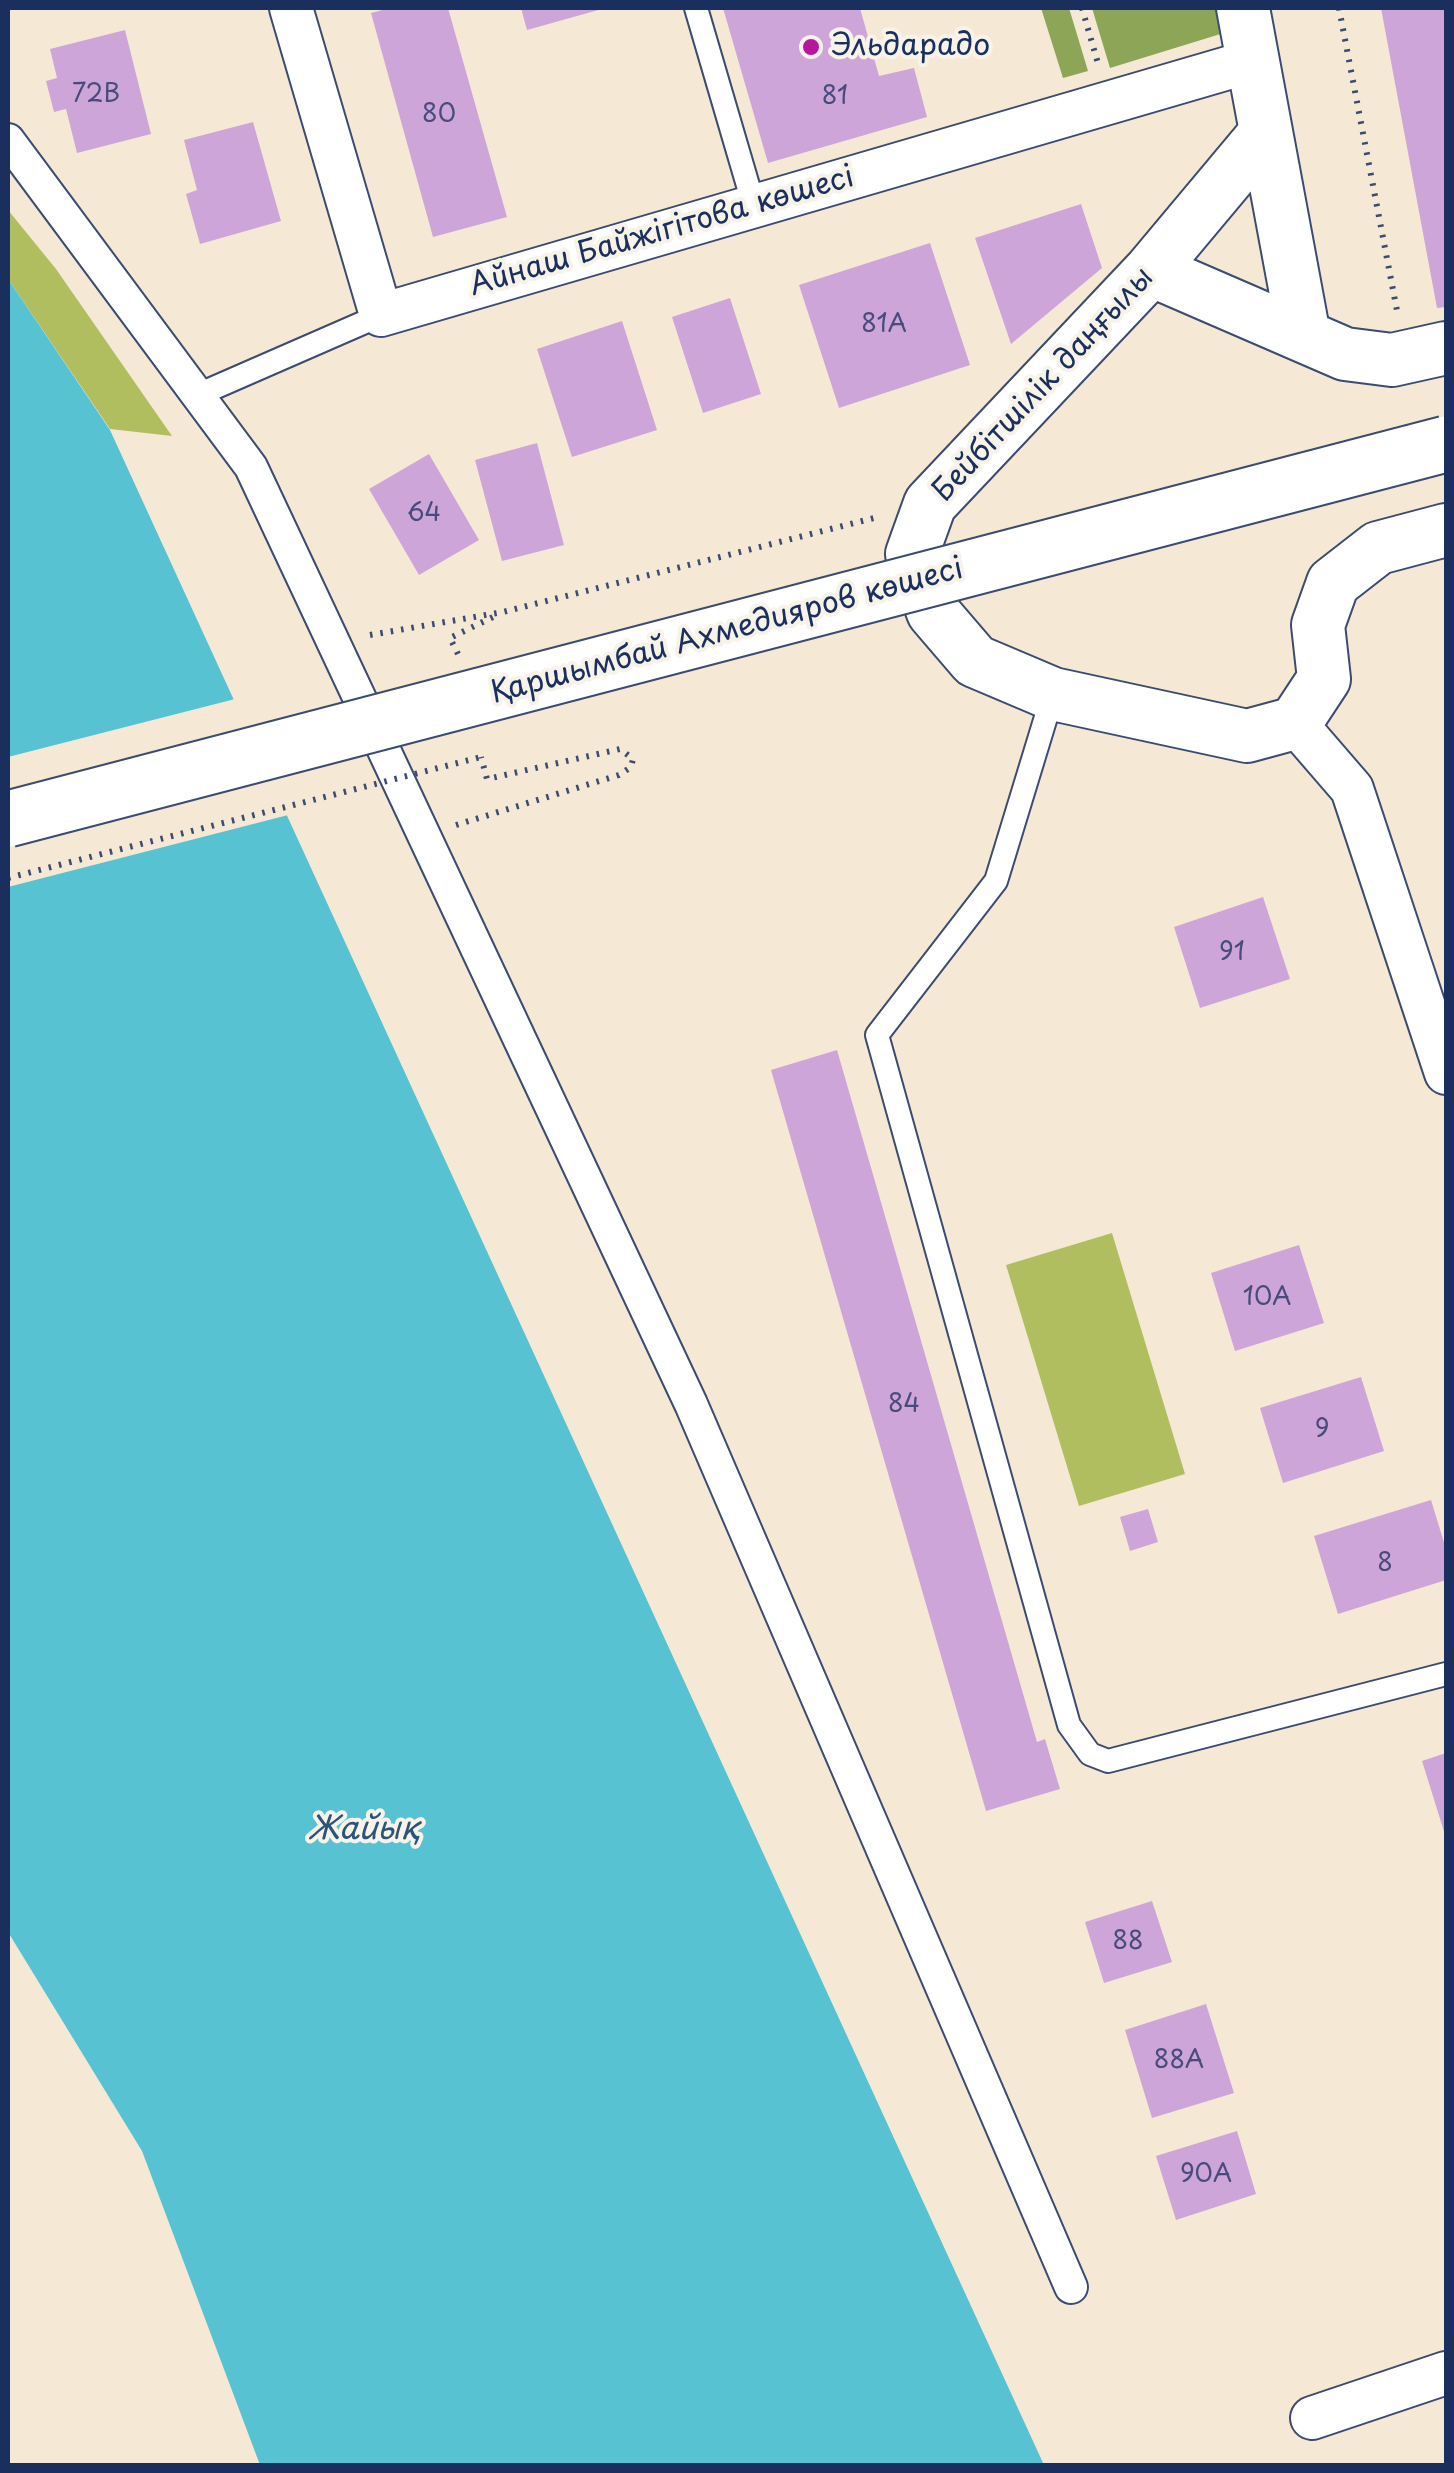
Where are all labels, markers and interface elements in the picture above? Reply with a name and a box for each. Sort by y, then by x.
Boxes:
place label: Эльдарадо [831,29,990,65]
marker: Эльдарадо [800,36,822,58]
house number: 72В [72,80,120,110]
house number: 81 [822,82,848,112]
house number: 80 [422,100,456,130]
street label: Айнаш Байжігітова көшесі [465,160,859,304]
street label: Бейбітшілік даңғылы [926,260,1162,510]
house number: 81А [861,310,907,340]
house number: 64 [407,499,441,529]
street label: Қаршымбай Ахмедияров көшесі [487,551,967,713]
house number: 91 [1219,938,1245,968]
house number: 10А [1243,1283,1291,1313]
house number: 84 [888,1390,920,1420]
house number: 9 [1315,1415,1329,1445]
house number: 8 [1377,1549,1393,1579]
water label: Жайық [308,1811,418,1849]
house number: 88 [1112,1927,1144,1957]
house number: 88А [1154,2046,1204,2076]
house number: 90А [1180,2160,1232,2190]

